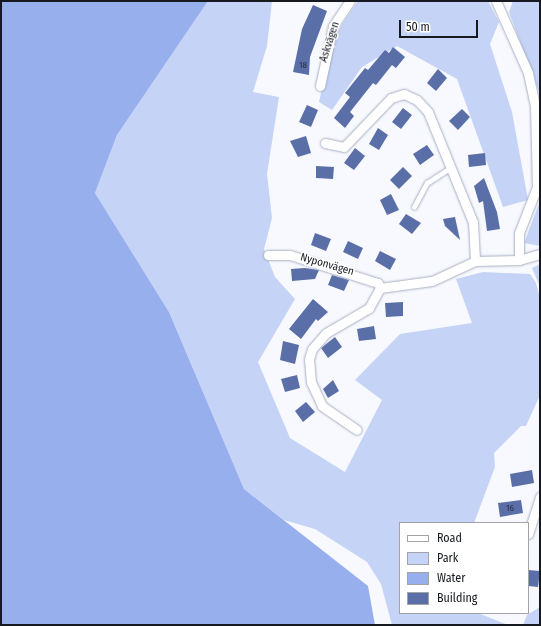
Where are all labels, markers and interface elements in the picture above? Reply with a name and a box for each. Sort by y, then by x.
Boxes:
scale bar [401,12,480,38]
street label: Askvägen [317,20,343,64]
text: 50 m [406,20,430,34]
house number: 18 [299,60,307,70]
street label: Nyponvägen [299,251,355,279]
house number: 16 [506,503,514,513]
legend [399,522,529,614]
text: Road [437,531,462,545]
text: Park [437,551,458,565]
text: Water [437,571,465,585]
text: Building [437,591,477,605]

